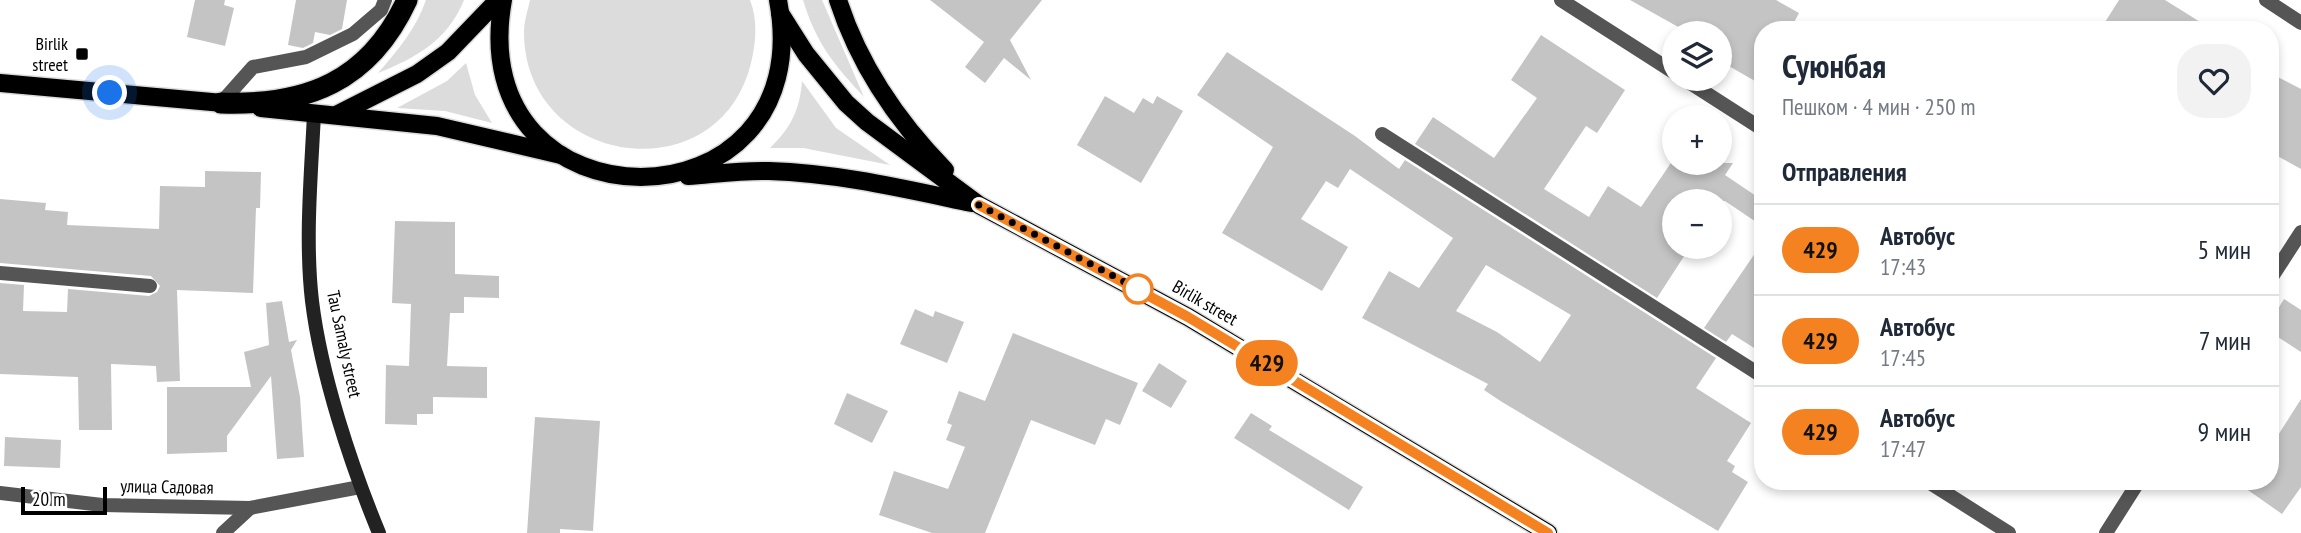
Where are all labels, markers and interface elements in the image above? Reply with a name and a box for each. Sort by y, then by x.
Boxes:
map controls [1662,21,1732,259]
button: layers [1662,21,1732,91]
place label: Birlik street [32,32,68,76]
text: Суюнбая [1782,44,1886,87]
button: heart [2177,44,2251,118]
marker: Birlik street [74,46,90,62]
your location [92,75,127,110]
text: Пешком · 4 мин · 250 m [1782,92,1975,121]
button: + [1662,105,1732,175]
text: Отправления [1782,155,1907,188]
button: − [1662,189,1732,259]
text: Автобус [1880,219,1955,252]
text: 5 мин [2198,233,2251,266]
text: 429 [1803,234,1838,265]
text: 17:43 [1880,252,1926,281]
unlabelled marker [1123,274,1153,304]
street label: Birlik street [1169,275,1242,330]
street label: Tau Samaly street [322,288,367,400]
text: Автобус [1880,310,1955,343]
text: 7 мин [2199,324,2251,357]
text: 429 [1803,325,1838,356]
line badge: 429 [1227,340,1307,386]
text: 17:45 [1880,343,1926,372]
text: 429 [1250,347,1284,378]
text: Автобус [1880,401,1955,434]
text: 9 мин [2198,415,2251,448]
text: 429 [1803,416,1838,447]
text: 17:47 [1880,434,1926,463]
street label: улица Садовая [120,474,214,499]
scale bar [21,484,107,516]
text: 20 m [32,487,66,511]

